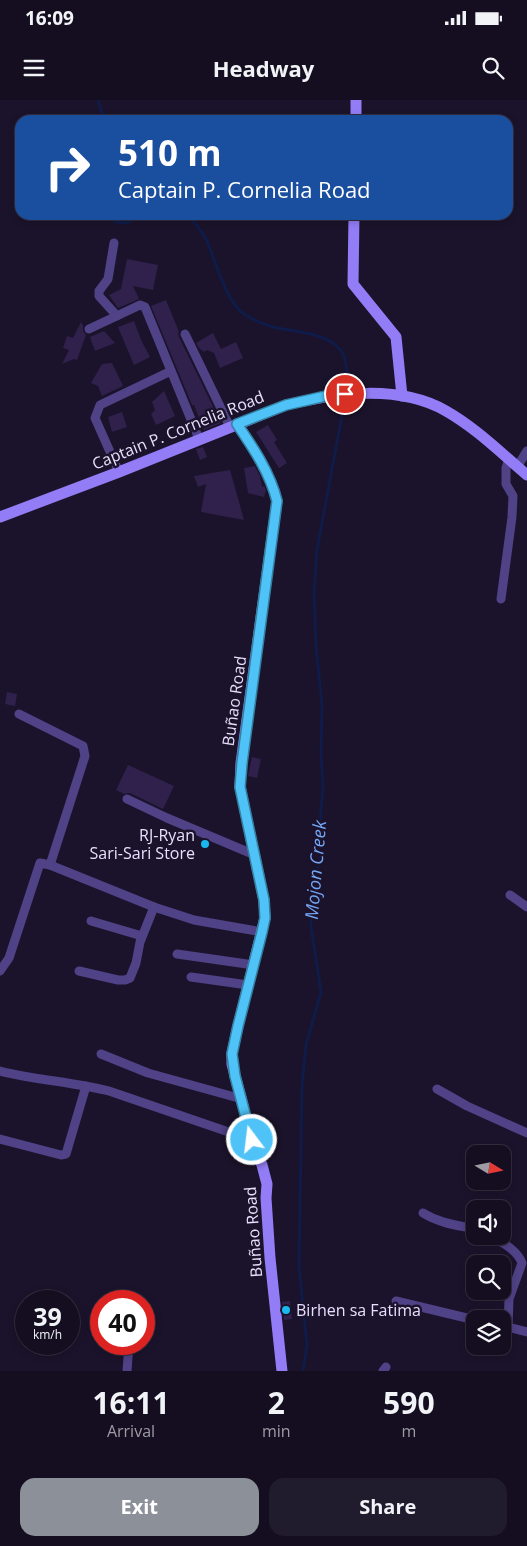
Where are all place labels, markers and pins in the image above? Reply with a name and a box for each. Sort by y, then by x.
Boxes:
pin [324,373,366,415]
place label: RJ-Ryan Sari-Sari Store [90,824,195,864]
marker: RJ-Ryan Sari-Sari Store [199,838,211,850]
place label: Birhen sa Fatima [296,1299,421,1321]
marker: Birhen sa Fatima [280,1304,292,1316]

